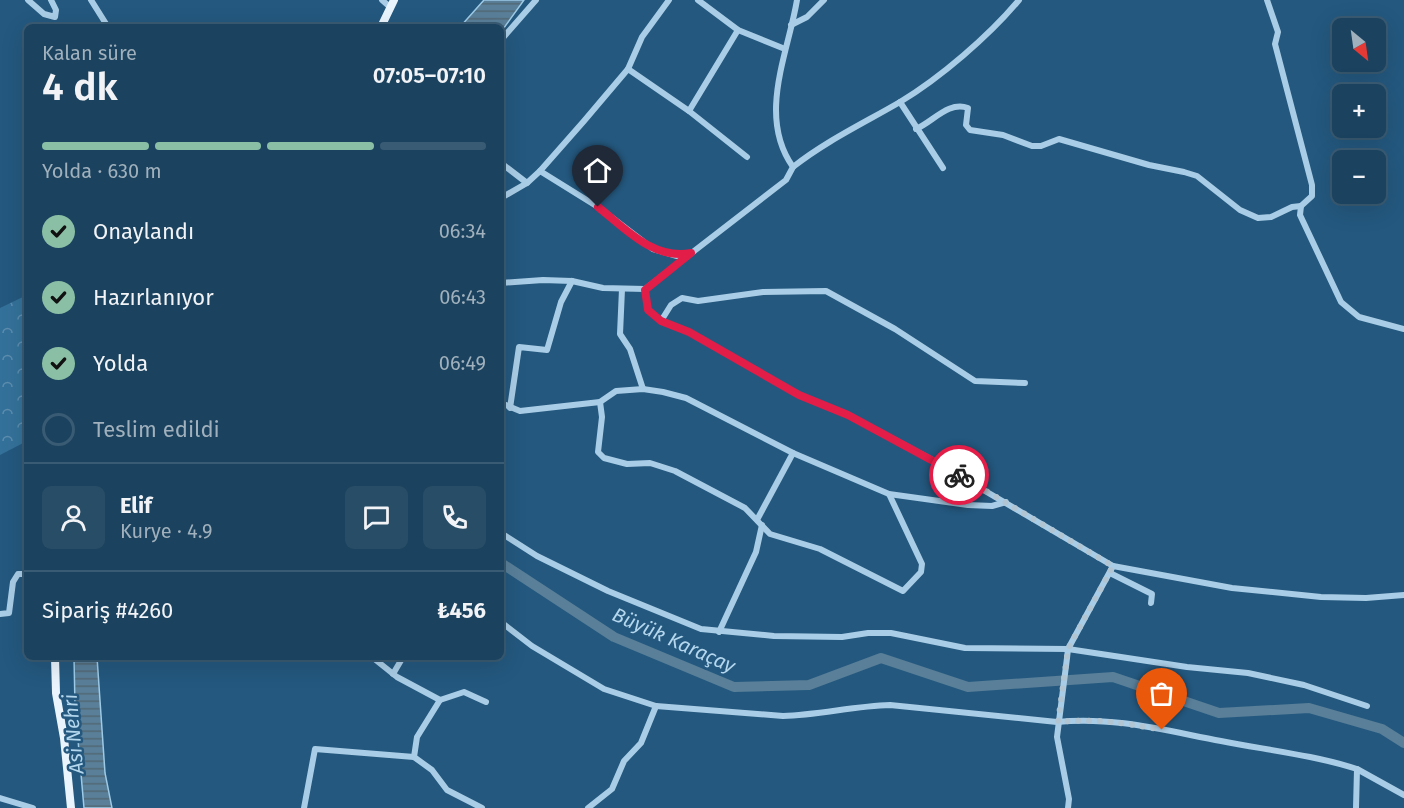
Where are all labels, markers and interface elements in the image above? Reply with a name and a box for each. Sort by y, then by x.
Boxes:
north arrow [1332,18,1386,72]
map controls [1332,18,1386,204]
text: Kalan süre [42,41,137,65]
text: 07:05–07:10 [373,62,486,89]
text: 4 dk [42,64,118,110]
button: + [1332,84,1386,138]
pin [572,145,623,207]
button: − [1332,150,1386,204]
icon: home [581,154,614,187]
text: Yolda · 630 m [42,159,162,183]
icon: check [42,215,75,248]
text: Onaylandı [93,218,194,245]
text: 06:34 [439,219,486,243]
icon: check [42,281,75,314]
text: Hazırlanıyor [93,284,214,311]
text: 06:43 [439,285,486,309]
icon: check [42,347,75,380]
text: Yolda [93,350,148,377]
text: 06:49 [439,351,486,375]
text: Teslim edildi [93,416,220,443]
courier [929,445,989,505]
icon: bike [943,459,976,492]
button: person [42,486,105,549]
button: chat [345,486,408,549]
button: phone [423,486,486,549]
text: Elif [120,492,152,519]
text: Kurye · 4.9 [120,519,212,543]
text: Sipariş #4260 [42,597,173,624]
text: ₺456 [437,597,486,624]
water label: Büyük Karaçay [608,602,740,679]
pin [1136,668,1187,730]
icon: bag [1145,677,1178,710]
water label: Asi Nehri [58,693,89,776]

